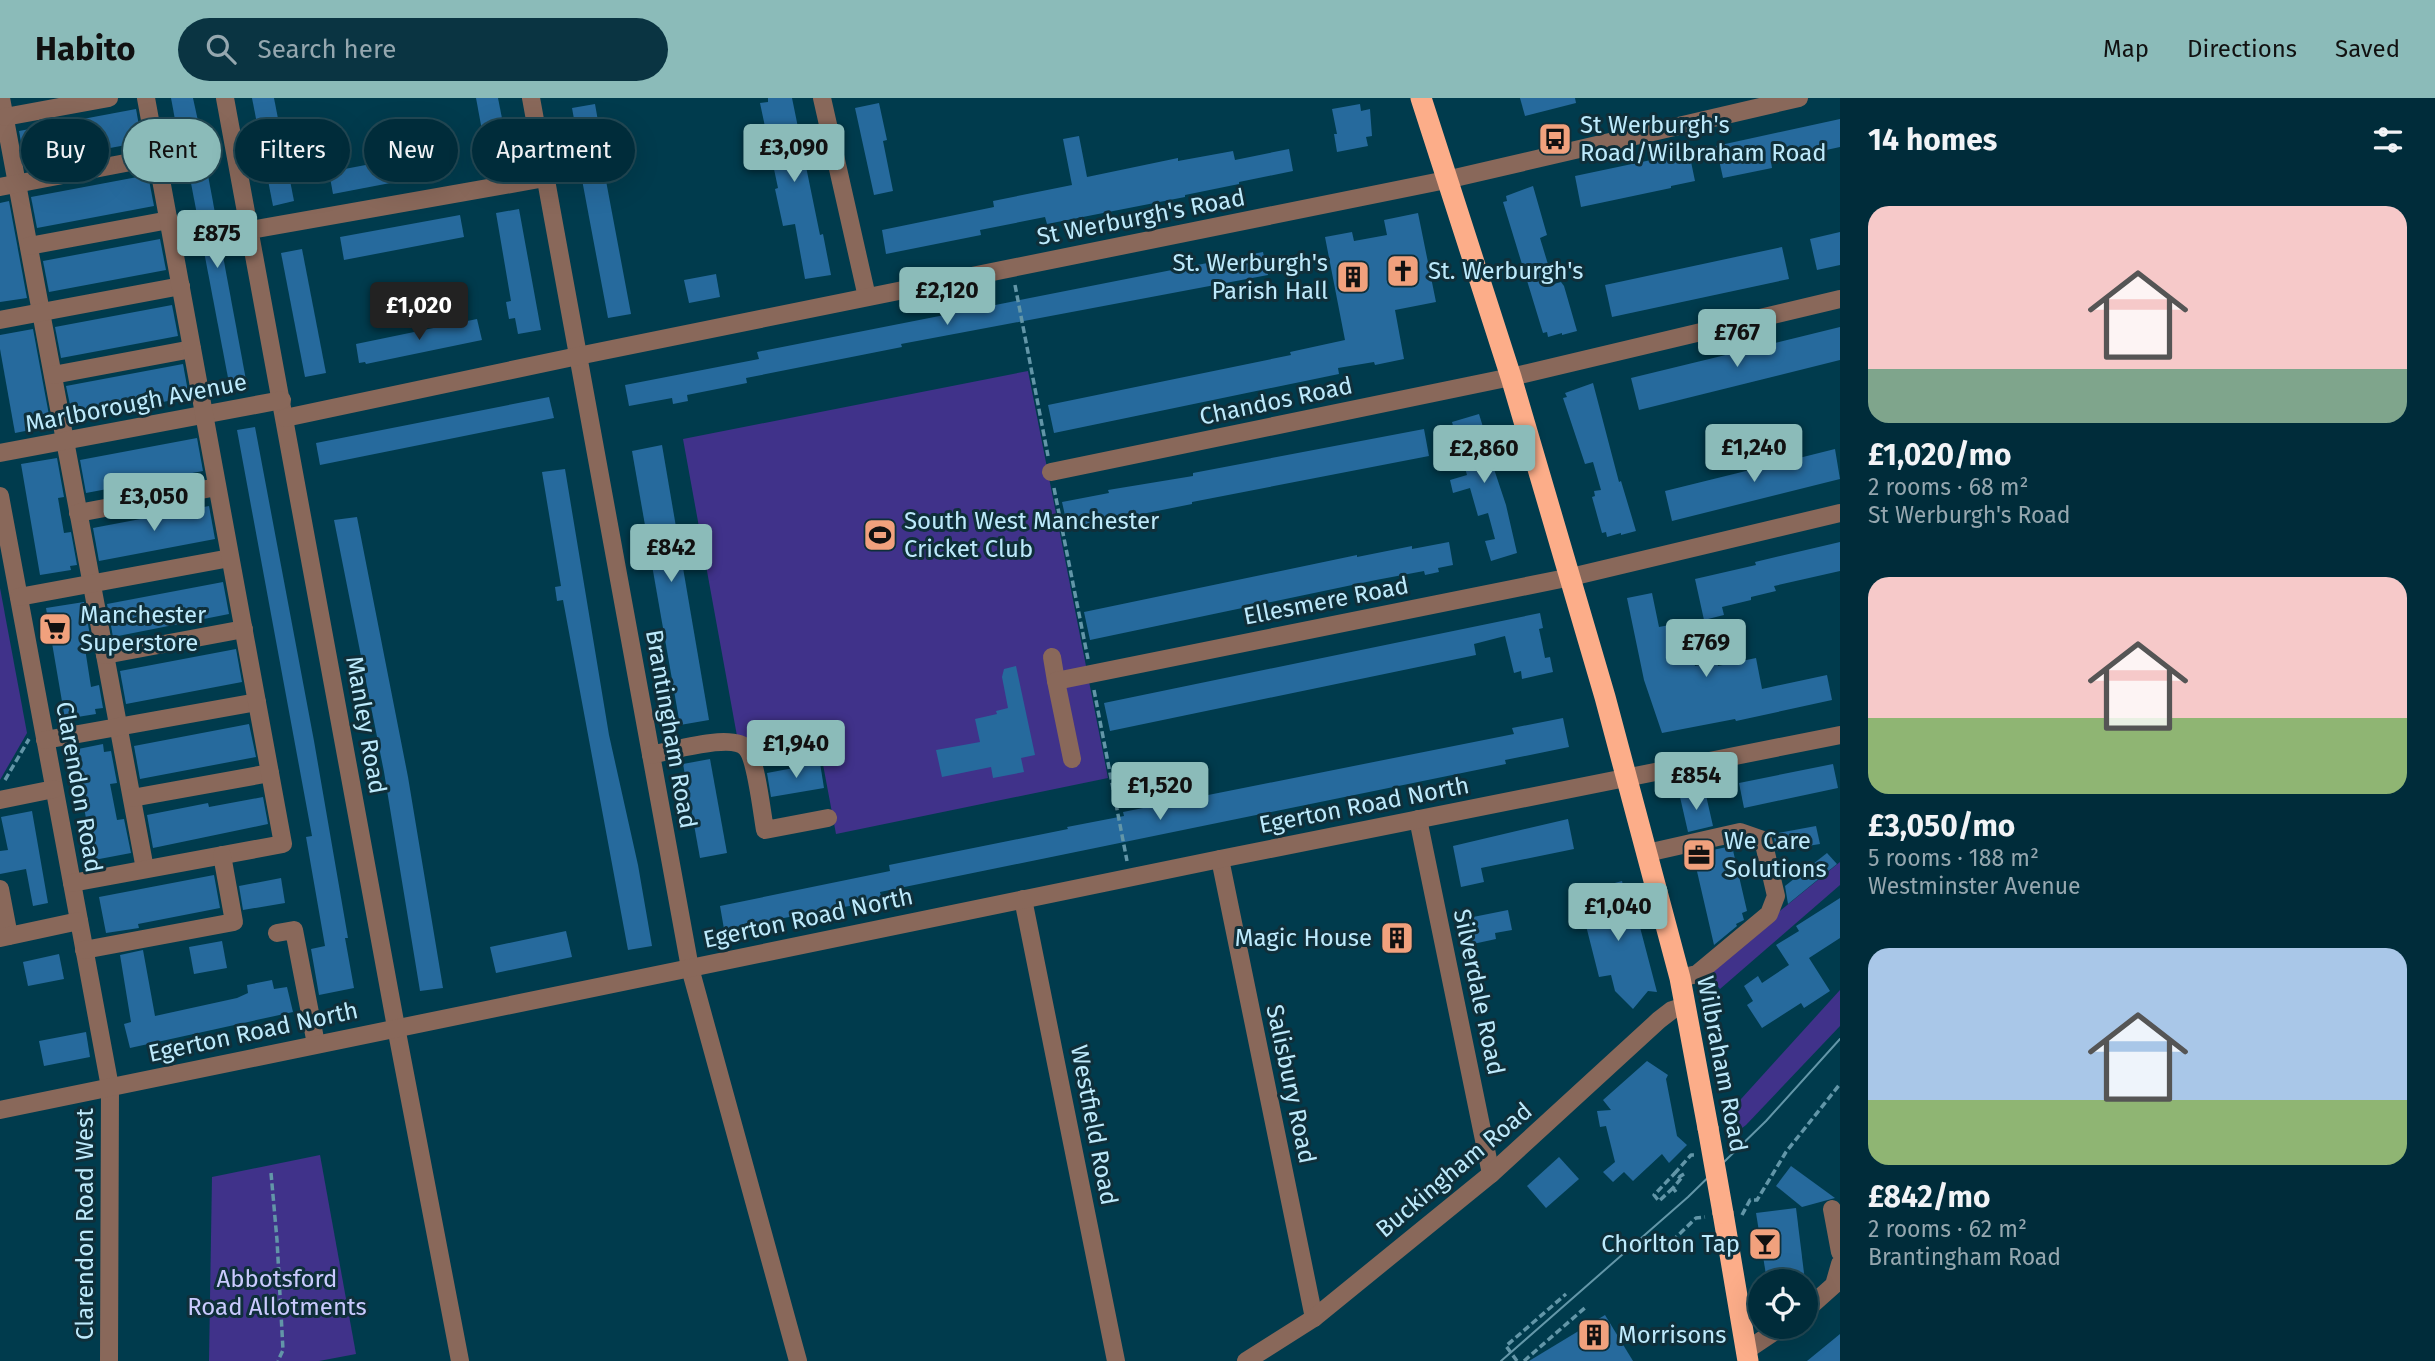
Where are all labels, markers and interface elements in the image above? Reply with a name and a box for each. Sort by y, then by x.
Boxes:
search box [178,18,668,81]
text: Habito [35,29,136,69]
icon: search [202,30,240,68]
text: Search here [258,34,396,65]
text: Map [2103,35,2149,63]
text: Directions [2187,35,2297,63]
text: Saved [2335,35,2400,63]
place label: St Werburgh's Road/Wilbraham Road [1580,111,1827,167]
chip: Buy [21,119,109,182]
chip: Rent [123,119,221,182]
chip: Filters [235,119,350,182]
chip: New [364,119,458,182]
chip: Apartment [472,119,635,182]
bus stop icon: St Werburgh's Road/Wilbraham Road [1536,120,1574,158]
icon: filters [2369,121,2407,159]
text: 14 homes [1868,122,1997,158]
pin: £3,090 [737,125,851,184]
text: £3,090 [759,133,829,161]
street label: St Werburgh's Road [1035,183,1247,251]
pin: £875 [176,211,258,270]
text: £875 [193,219,241,247]
place label: St. Werburgh's Parish Hall [1172,249,1328,305]
church icon: St. Werburgh's [1384,252,1422,290]
icon: home [2075,252,2201,378]
place label: St. Werburgh's [1428,257,1584,285]
building icon: St. Werburgh's Parish Hall [1334,258,1372,296]
pin: £2,120 [890,268,1004,327]
text: £2,120 [915,276,979,304]
pin: £1,020 [362,282,476,342]
text: £1,020 [386,291,452,319]
pin: £767 [1696,310,1778,369]
text: £767 [1714,318,1760,346]
street label: Marlborough Avenue [23,368,249,438]
street label: Chandos Road [1197,371,1355,431]
pin: £1,240 [1697,424,1811,484]
pin: £2,860 [1427,426,1541,485]
text: £1,240 [1721,433,1787,461]
text: £2,860 [1449,434,1519,462]
text: £1,020/mo [1868,437,2012,473]
text: 2 rooms · 68 m² [1868,473,2029,501]
pin: £3,050 [97,474,211,533]
text: £3,050 [120,482,188,510]
text: St Werburgh's Road [1868,501,2071,529]
place label: South West Manchester Cricket Club [904,507,1160,563]
sports icon: South West Manchester Cricket Club [861,516,899,554]
pin: £842 [630,524,712,584]
text: £842 [646,533,696,561]
street label: Ellesmere Road [1241,571,1411,631]
place label: Manchester Superstore [80,601,207,657]
supermarket icon: Manchester Superstore [36,610,74,648]
pin: £769 [1665,620,1747,679]
icon: home [2075,623,2201,749]
street label: Brantingham Road [640,627,702,831]
text: £769 [1682,628,1730,656]
street label: Manley Road [340,654,392,796]
street label: Clarendon Road [50,699,108,875]
pin: £1,940 [739,720,853,780]
text: £1,940 [763,729,829,757]
pin: £854 [1655,752,1737,812]
text: £854 [1671,761,1721,789]
pin: £1,520 [1103,762,1217,822]
text: £1,520 [1127,771,1193,799]
street label: Egerton Road North [1256,771,1472,839]
text: £3,050/mo [1868,808,2015,844]
place label: We Care Solutions [1724,827,1827,883]
office icon: We Care Solutions [1680,836,1718,874]
text: 5 rooms · 188 m² [1868,844,2039,872]
text: Westminster Avenue [1868,872,2081,900]
street label: Egerton Road North [701,882,915,954]
pin: £1,040 [1561,884,1675,943]
text: £1,040 [1584,892,1652,920]
street label: Silverdale Road [1448,907,1510,1077]
building icon: Magic House [1378,919,1416,957]
place label: Magic House [1235,924,1372,952]
street label: Wilbraham Road [1691,974,1753,1154]
icon: home [2075,994,2201,1120]
street label: Egerton Road North [146,996,360,1068]
street label: Salisbury Road [1260,1002,1322,1166]
street label: Westfield Road [1065,1043,1123,1207]
street label: Buckingham Road [1370,1097,1538,1243]
street label: Clarendon Road West [71,1108,99,1340]
text: £842/mo [1868,1179,1990,1215]
text: 2 rooms · 62 m² [1868,1215,2027,1243]
bar icon: Chorlton Tap [1746,1225,1784,1263]
place label: Chorlton Tap [1601,1230,1740,1258]
text: Brantingham Road [1868,1243,2061,1271]
park label: Abbotsford Road Allotments [187,1265,367,1321]
map controls [1748,1269,1818,1339]
button: locate [1748,1269,1818,1339]
building icon: Morrisons [1575,1316,1613,1354]
place label: Morrisons [1618,1321,1726,1349]

